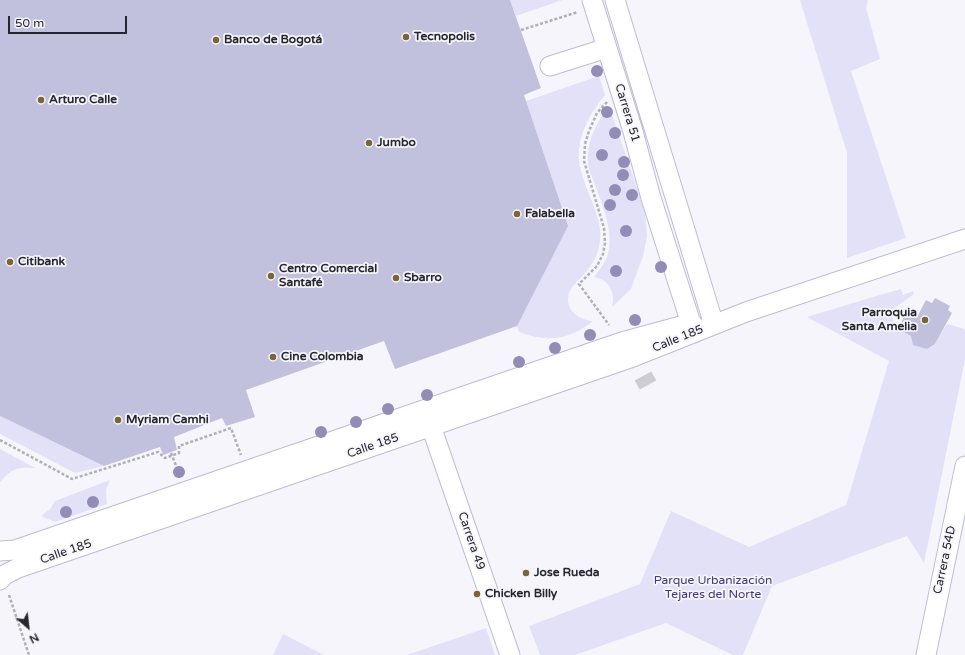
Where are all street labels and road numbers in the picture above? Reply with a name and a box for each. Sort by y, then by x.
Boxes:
street label: Carrera 51 [611,82,643,144]
street label: Calle 185 [650,322,706,356]
street label: Calle 185 [345,430,401,462]
street label: Carrera 49 [454,510,488,572]
street label: Carrera 54D [931,525,959,595]
street label: Calle 185 [38,536,94,568]

